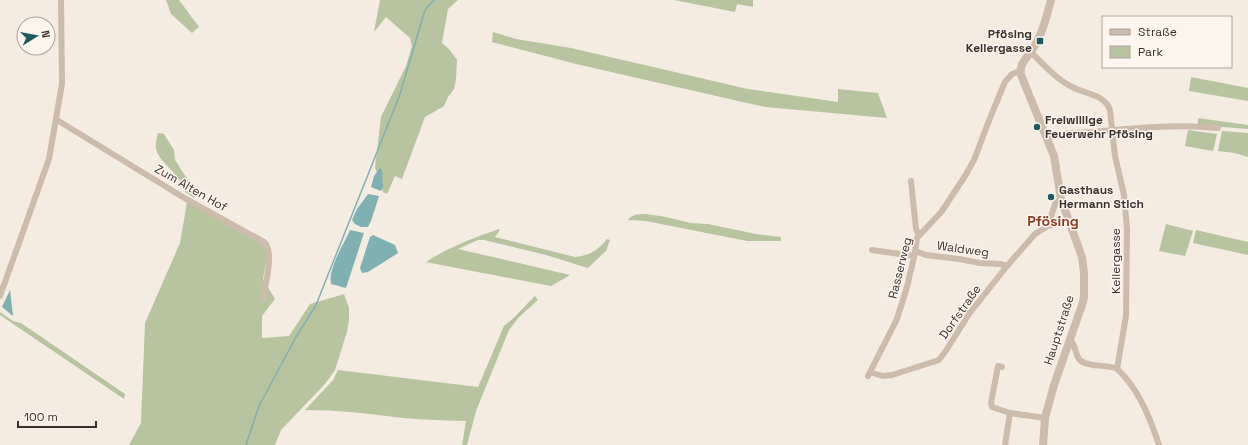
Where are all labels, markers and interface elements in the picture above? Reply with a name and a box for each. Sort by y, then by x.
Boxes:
north arrow [16,16,56,56]
legend [1102,16,1232,68]
text: Straße [1138,24,1177,40]
place label: Pfösing Kellergasse [966,26,1032,56]
text: N [38,29,53,39]
marker: Pfösing Kellergasse [1035,36,1045,46]
text: Park [1138,44,1163,60]
place label: Freiwillige Feuerwehr Pfösing [1045,112,1153,142]
marker: Freiwillige Feuerwehr Pfösing [1032,122,1042,132]
street label: Zum Alten Hof [152,161,230,215]
place label: Gasthaus Hermann Stich [1059,182,1144,212]
marker: Gasthaus Hermann Stich [1046,192,1056,202]
district label: Pfösing [1027,212,1079,230]
street label: Kellergasse [1108,228,1124,294]
street label: Rasserweg [885,235,915,301]
street label: Waldweg [936,237,990,261]
street label: Dorfstraße [935,282,985,342]
street label: Hauptstraße [1040,293,1078,367]
scale bar [18,403,96,429]
text: 100 m [24,409,58,425]

